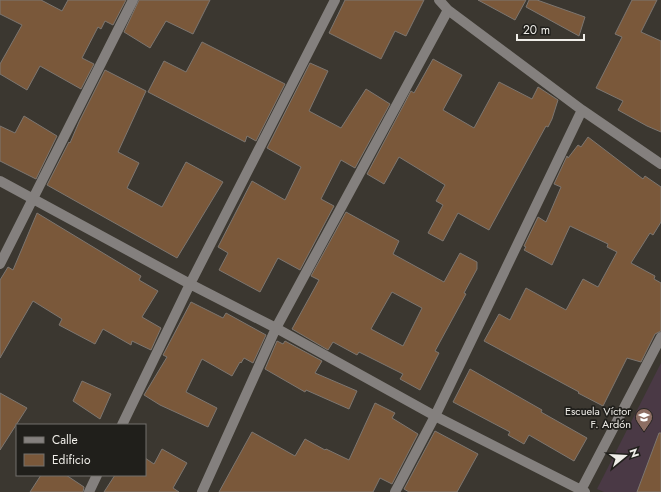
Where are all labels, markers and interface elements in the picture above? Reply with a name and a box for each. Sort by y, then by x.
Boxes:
scale bar [517,16,584,42]
text: 20 m [523,21,550,39]
place label: Escuela Víctor F. Ardón [565,403,631,432]
school or university icon: Escuela Víctor F. Ardón [634,407,654,432]
legend [16,424,146,476]
text: Calle [52,431,78,449]
north arrow [605,436,645,476]
text: N [626,446,643,460]
text: Edificio [52,451,91,469]

